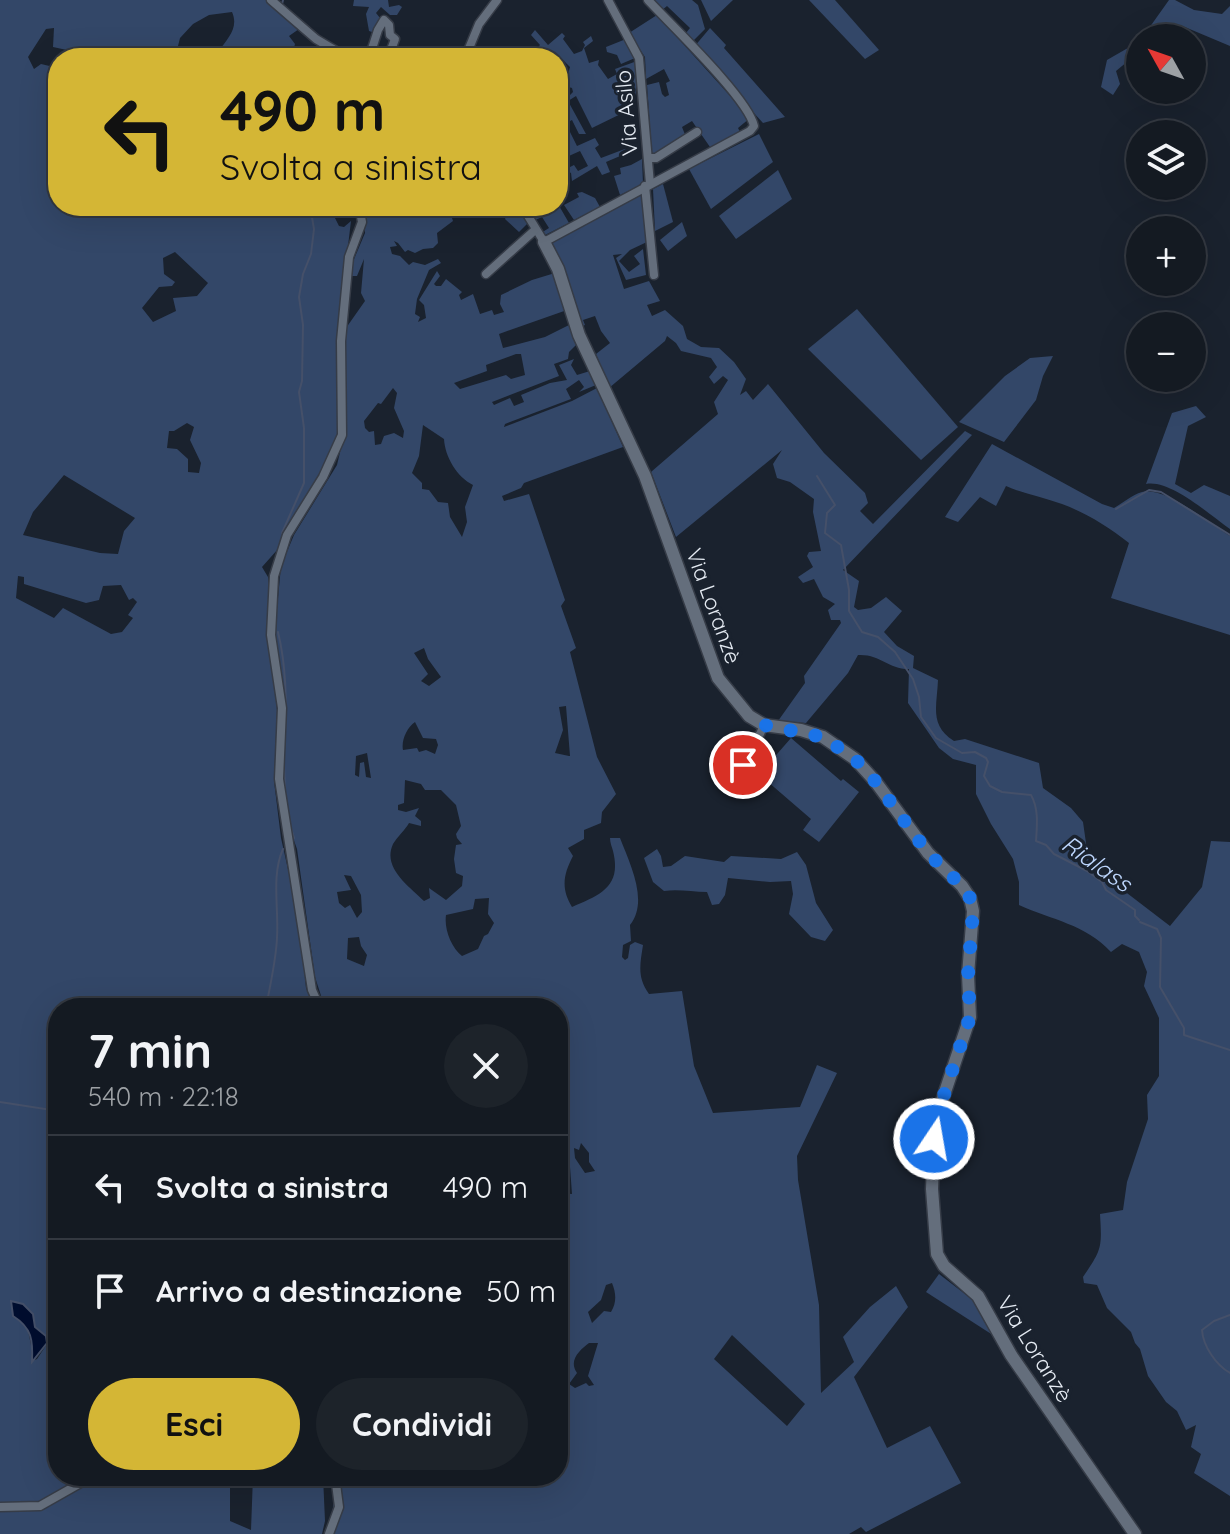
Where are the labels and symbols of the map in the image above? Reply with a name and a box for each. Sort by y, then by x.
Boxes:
north arrow [1126,24,1206,104]
street label: Via Asilo [608,69,644,157]
street label: Via Loranzè [680,545,748,667]
pin [709,731,777,799]
water label: Rialass [1056,828,1139,899]
position arrow [892,1097,976,1181]
street label: Via Loranzè [991,1290,1079,1408]

